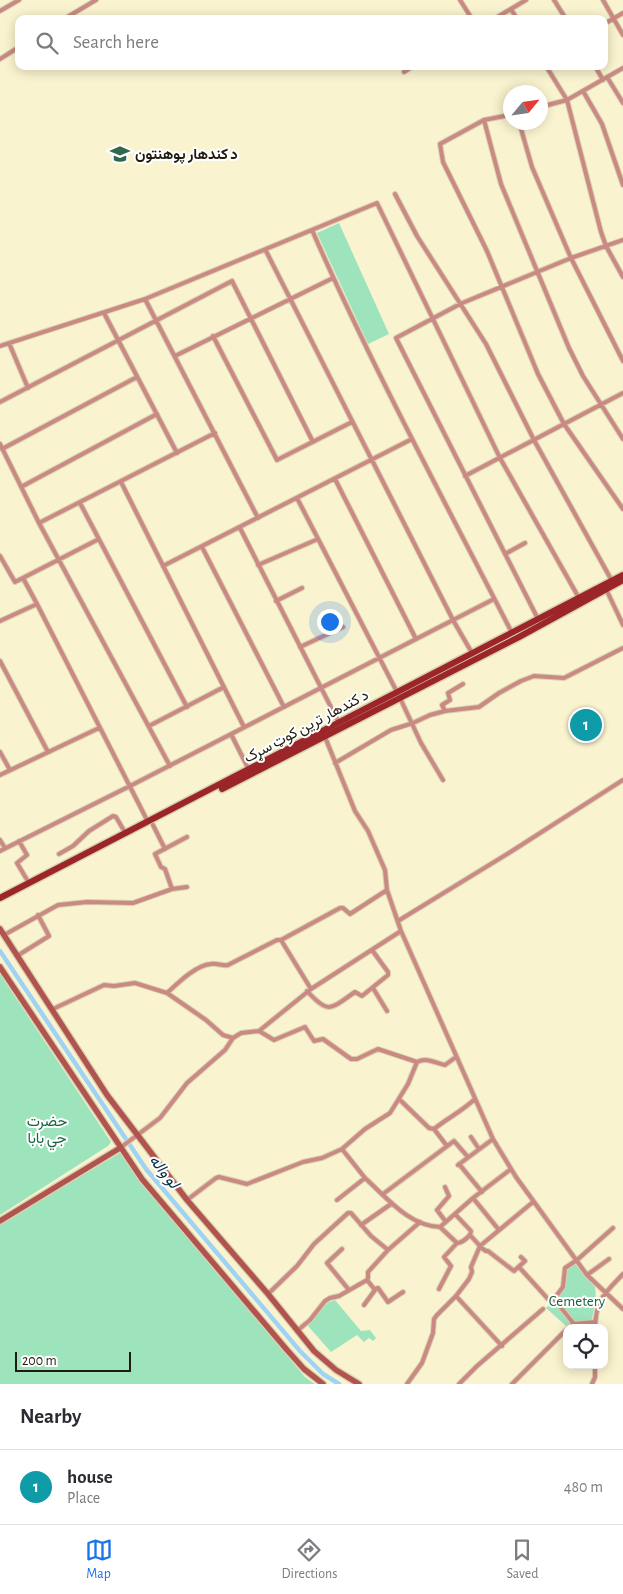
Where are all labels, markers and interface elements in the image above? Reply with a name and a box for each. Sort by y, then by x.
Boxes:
search box [15,15,608,70]
icon: search [33,29,61,57]
text: Search here [73,33,159,52]
north arrow [503,85,548,130]
school or university icon: د کندهار پوهنتون [109,143,131,165]
place label: د کندهار پوهنتون [135,147,238,164]
your location [317,609,343,635]
street label: د کندهار ترين کوټ سړک [242,687,372,767]
pin: 1 [570,706,602,744]
park label: حضرت جي بابا [27,1114,67,1151]
water label: لو واله [145,1152,184,1194]
park label: Cemetery [549,1294,606,1309]
map controls [563,1324,608,1369]
button: locate [563,1324,608,1369]
scale bar [15,1349,131,1372]
text: 200 m [22,1354,57,1368]
text: Nearby [20,1406,81,1427]
text: house [67,1468,113,1487]
text: 1 [33,1479,39,1495]
text: 480 m [564,1479,603,1495]
text: Place [67,1490,100,1506]
tab: Map [85,1536,113,1583]
tab: Directions [282,1536,337,1583]
tab: Saved [506,1536,538,1583]

